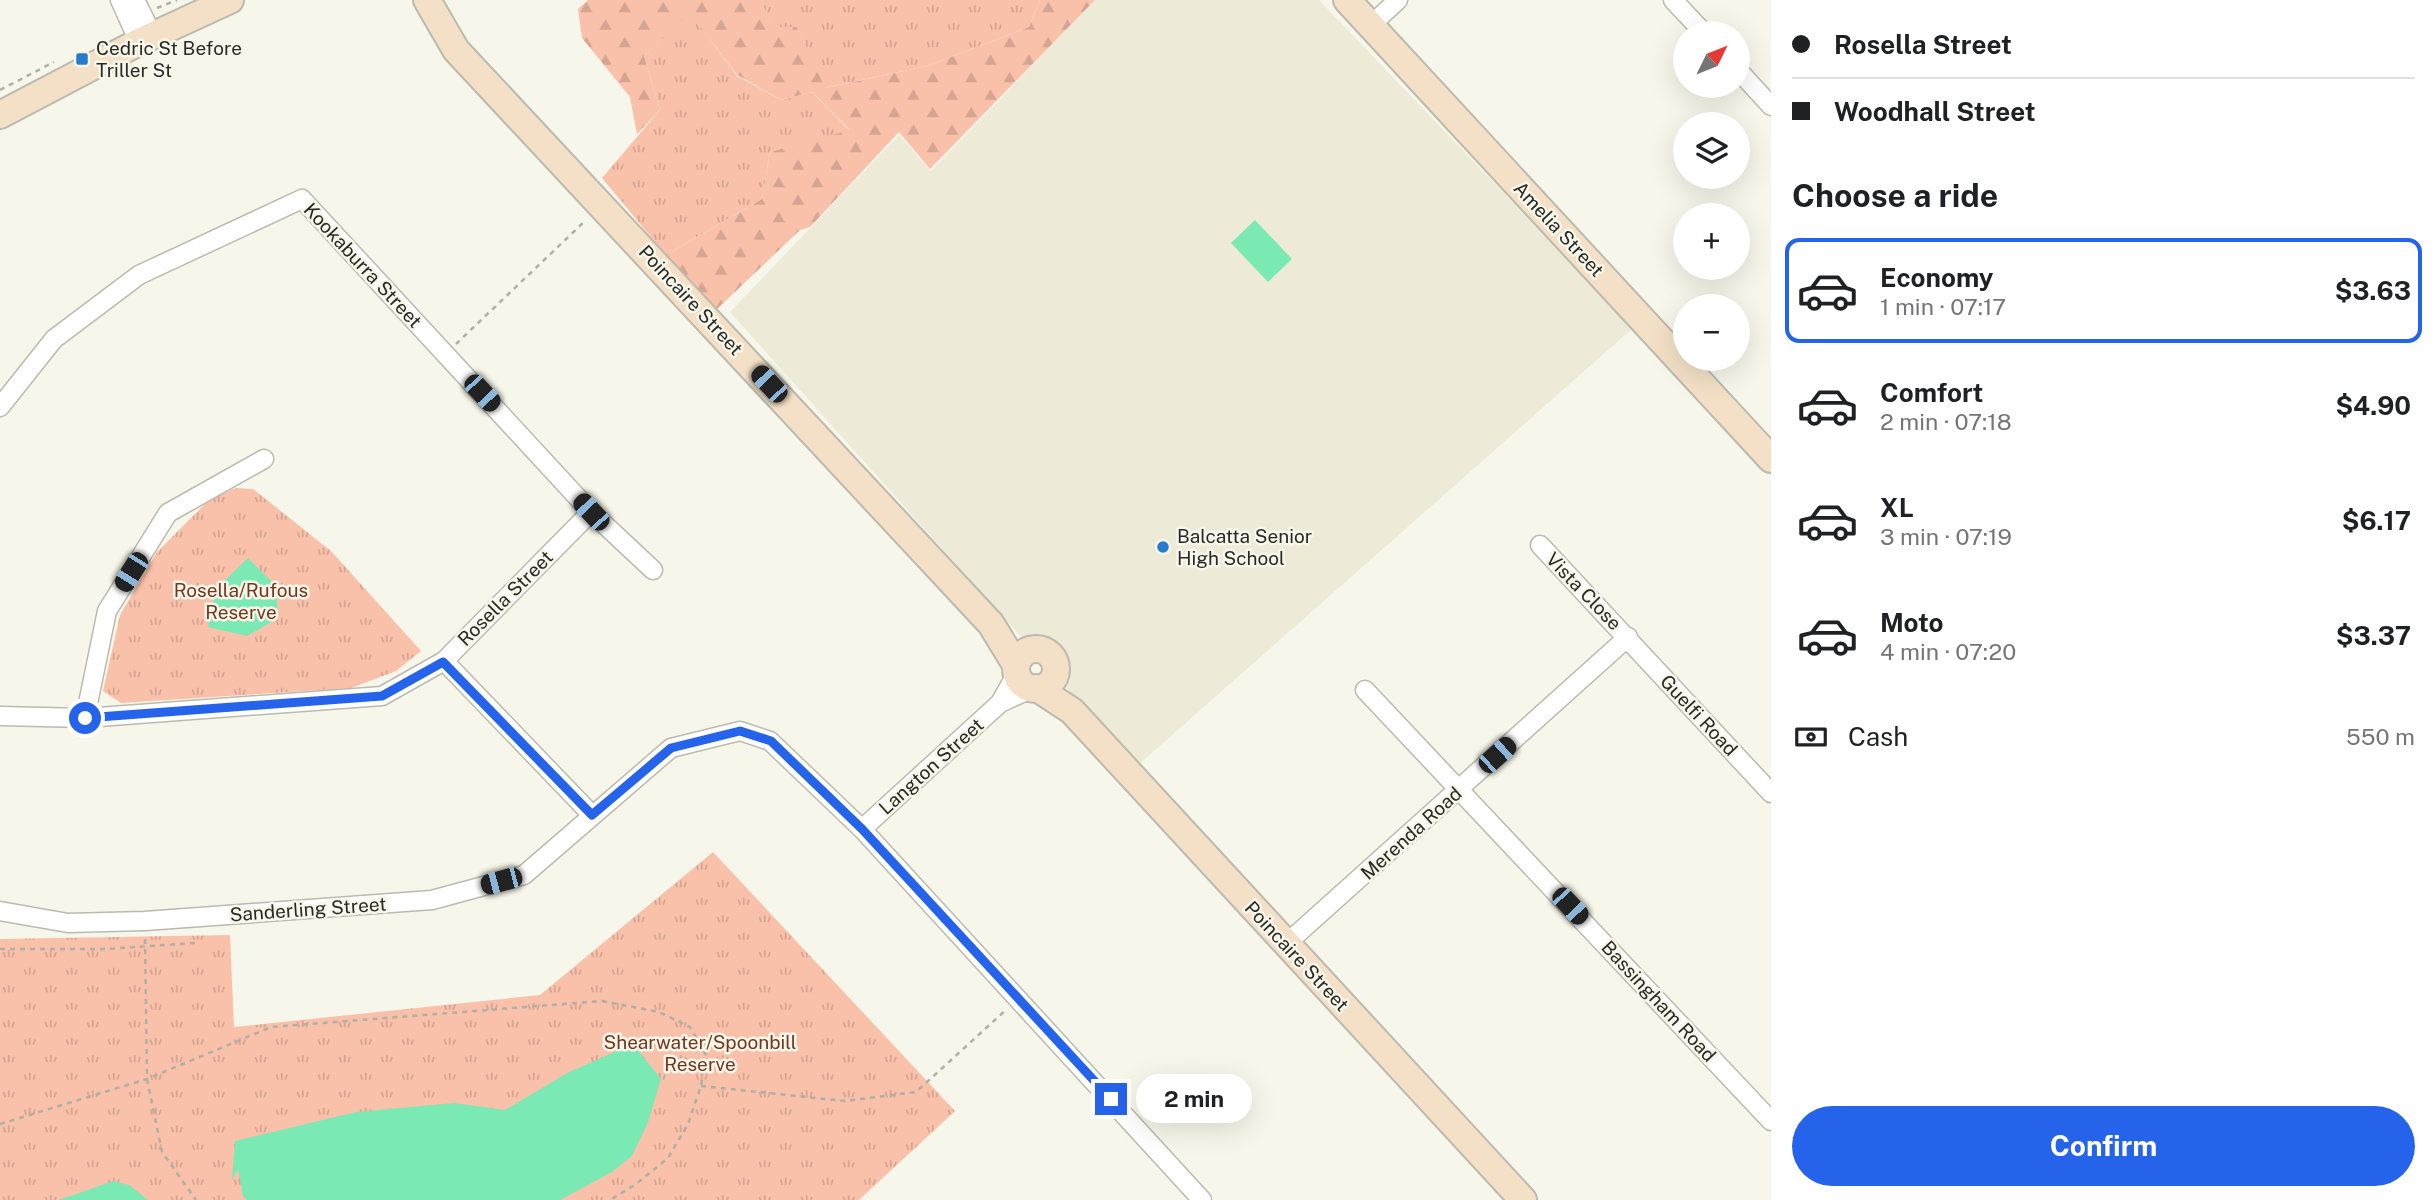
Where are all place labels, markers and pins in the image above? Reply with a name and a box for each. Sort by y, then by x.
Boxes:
place label: Cedric St Before Triller St [96,37,242,81]
marker: Cedric St Before Triller St [74,51,90,67]
place label: Balcatta Senior High School [1177,525,1312,569]
marker: Balcatta Senior High School [1155,539,1171,555]

